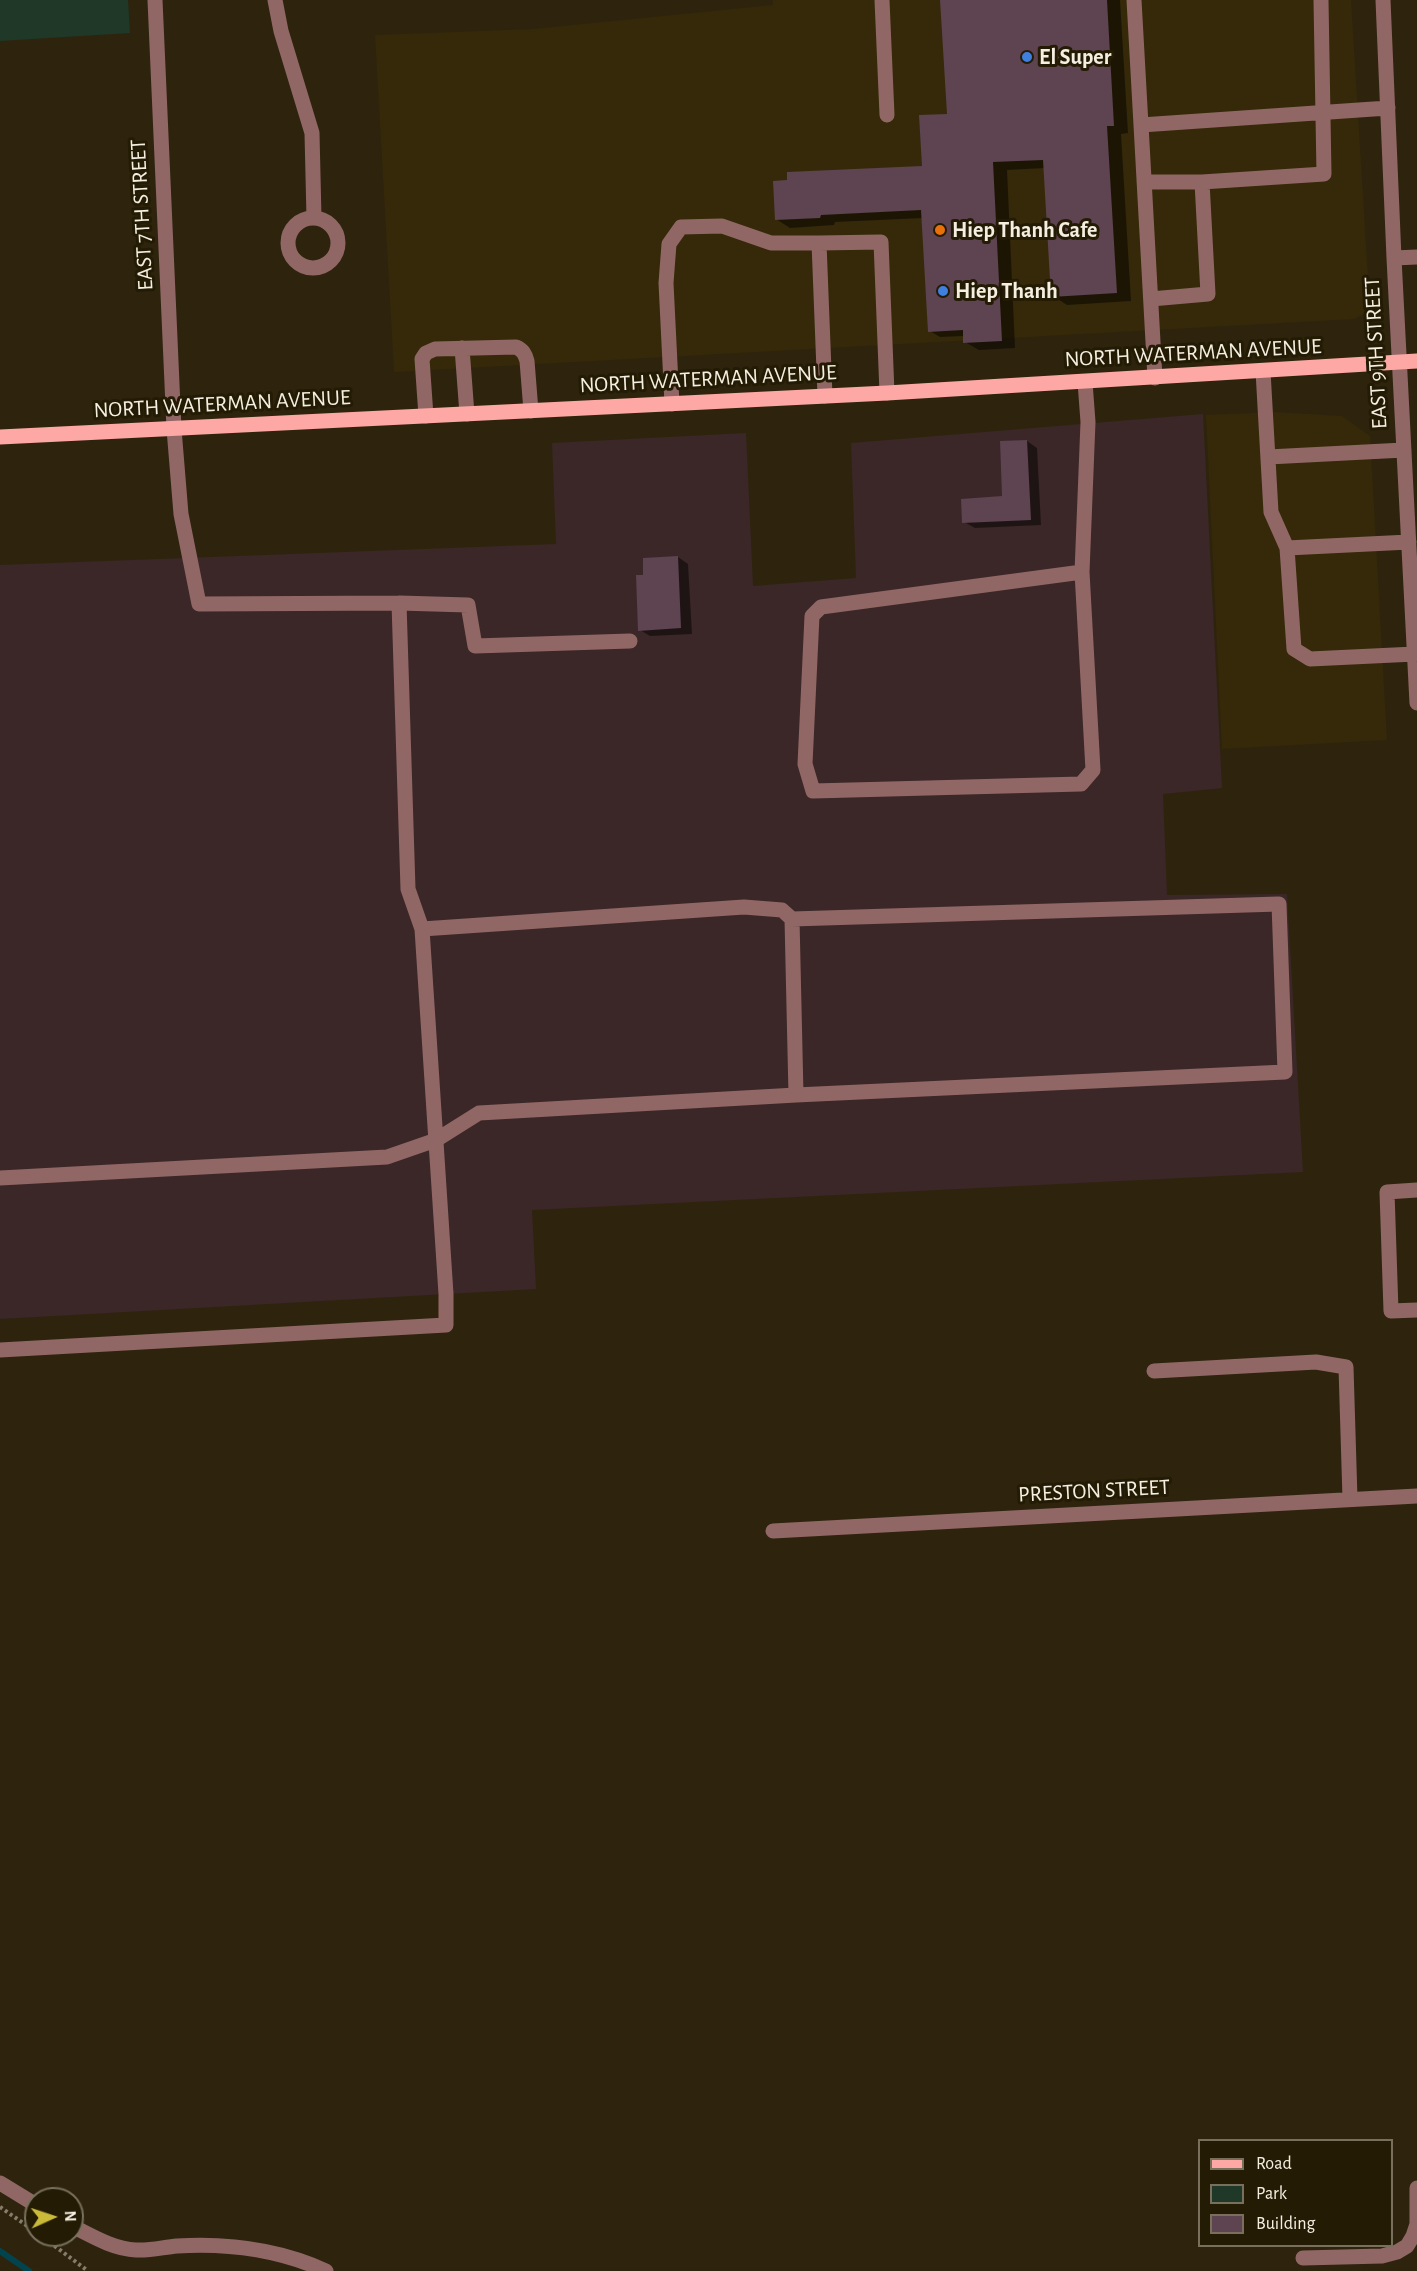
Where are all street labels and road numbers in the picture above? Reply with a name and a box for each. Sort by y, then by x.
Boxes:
street label: EAST 7TH STREET [125,139,159,291]
street label: EAST 9TH STREET [1359,276,1393,430]
street label: NORTH WATERMAN AVENUE [1064,333,1322,373]
street label: NORTH WATERMAN AVENUE [579,359,837,399]
street label: NORTH WATERMAN AVENUE [93,384,351,424]
street label: PRESTON STREET [1018,1474,1170,1508]

